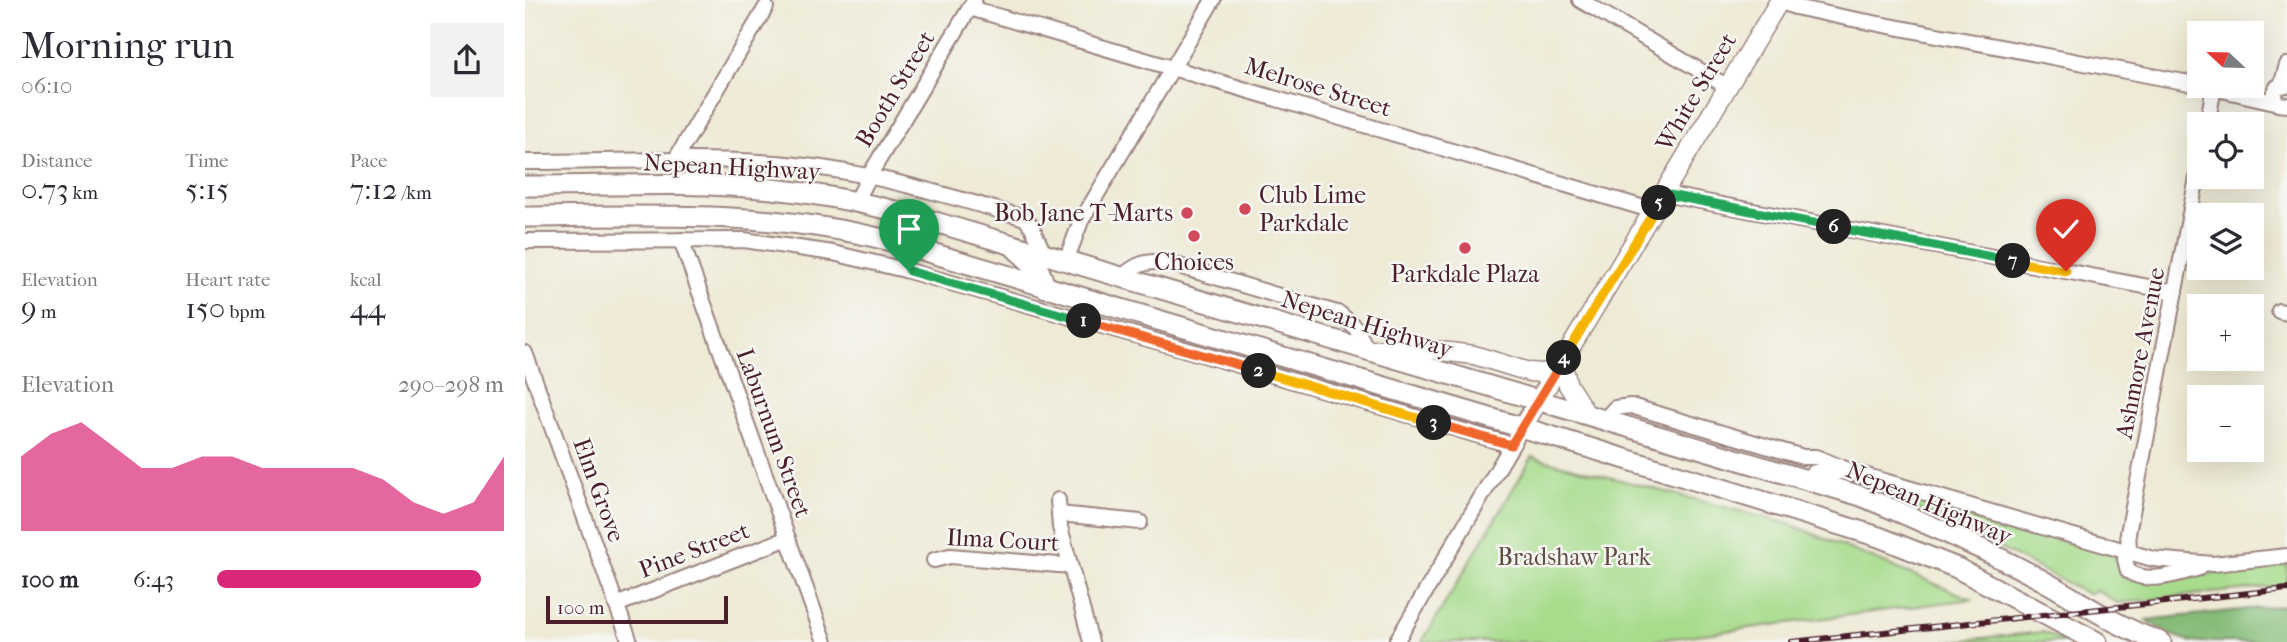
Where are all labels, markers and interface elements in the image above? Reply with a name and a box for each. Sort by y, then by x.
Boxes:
north arrow [2187,21,2265,98]
map controls [2187,21,2264,462]
text: Morning run [21,23,234,68]
button: share [430,23,504,97]
street label: Booth Street [849,26,941,152]
street label: White Street [1649,27,1742,157]
street label: Melrose Street [1241,51,1395,123]
text: 06:10 [21,72,72,99]
button: locate [2187,112,2264,189]
street label: Nepean Highway [643,148,823,186]
text: Distance [21,150,92,172]
text: Time [185,150,229,172]
text: Pace [350,150,388,172]
text: 0.73 [21,172,68,207]
text: 5:15 [185,172,229,207]
text: 7:12 [350,172,398,207]
place label: Club Lime Parkdale [1259,181,1366,237]
text: km [68,182,98,204]
text: /km [398,182,432,204]
pin: 5 [1641,186,1677,220]
text: 5 [1654,191,1663,213]
pin [879,199,939,271]
place label: Bob Jane T-Marts [994,199,1173,227]
pin [2036,199,2096,271]
marker: Club Lime Parkdale [1237,201,1253,217]
button: layers [2187,203,2264,280]
marker: Bob Jane T-Marts [1179,205,1195,221]
icon: arrive [890,210,928,248]
pin: 6 [1817,210,1851,244]
icon: check [2047,210,2085,248]
text: 6 [1828,215,1839,237]
marker: Choices [1186,228,1202,244]
marker: Parkdale Plaza [1457,240,1473,256]
pin: 7 [1995,244,2031,278]
place label: Choices [1154,248,1234,276]
text: 7 [2008,249,2017,271]
place label: Parkdale Plaza [1391,260,1540,288]
street label: Ashmore Avenue [2109,265,2170,442]
text: Elevation [21,269,98,291]
text: Heart rate [185,269,270,291]
text: kcal [350,269,382,291]
street label: Nepean Highway [1278,285,1457,364]
text: 9 [21,291,37,326]
text: 150 [185,291,225,326]
text: 44 [350,291,385,326]
button: + [2187,294,2264,371]
text: m [37,301,57,323]
text: bpm [225,301,265,323]
pin: 1 [1067,304,1101,338]
text: 1 [1080,309,1087,331]
pin: 4 [1546,340,1581,376]
street label: Laburnum Street [730,345,818,522]
text: 4 [1558,346,1569,368]
pin: 2 [1241,354,1277,388]
text: 2 [1254,359,1263,381]
text: Elevation [21,371,114,398]
text: 290–298 m [398,371,504,398]
button: − [2187,385,2264,462]
pin: 3 [1417,406,1451,440]
text: 3 [1430,411,1437,433]
street label: Elm Grove [567,434,631,546]
street label: Nepean Highway [1842,455,2017,551]
street label: Pine Street [635,516,753,584]
street label: Ilma Court [946,523,1060,557]
park label: Bradshaw Park [1497,543,1651,571]
text: 100 m [21,566,79,593]
text: 6:43 [133,566,174,593]
scale bar [546,593,728,625]
text: 100 m [557,597,605,619]

